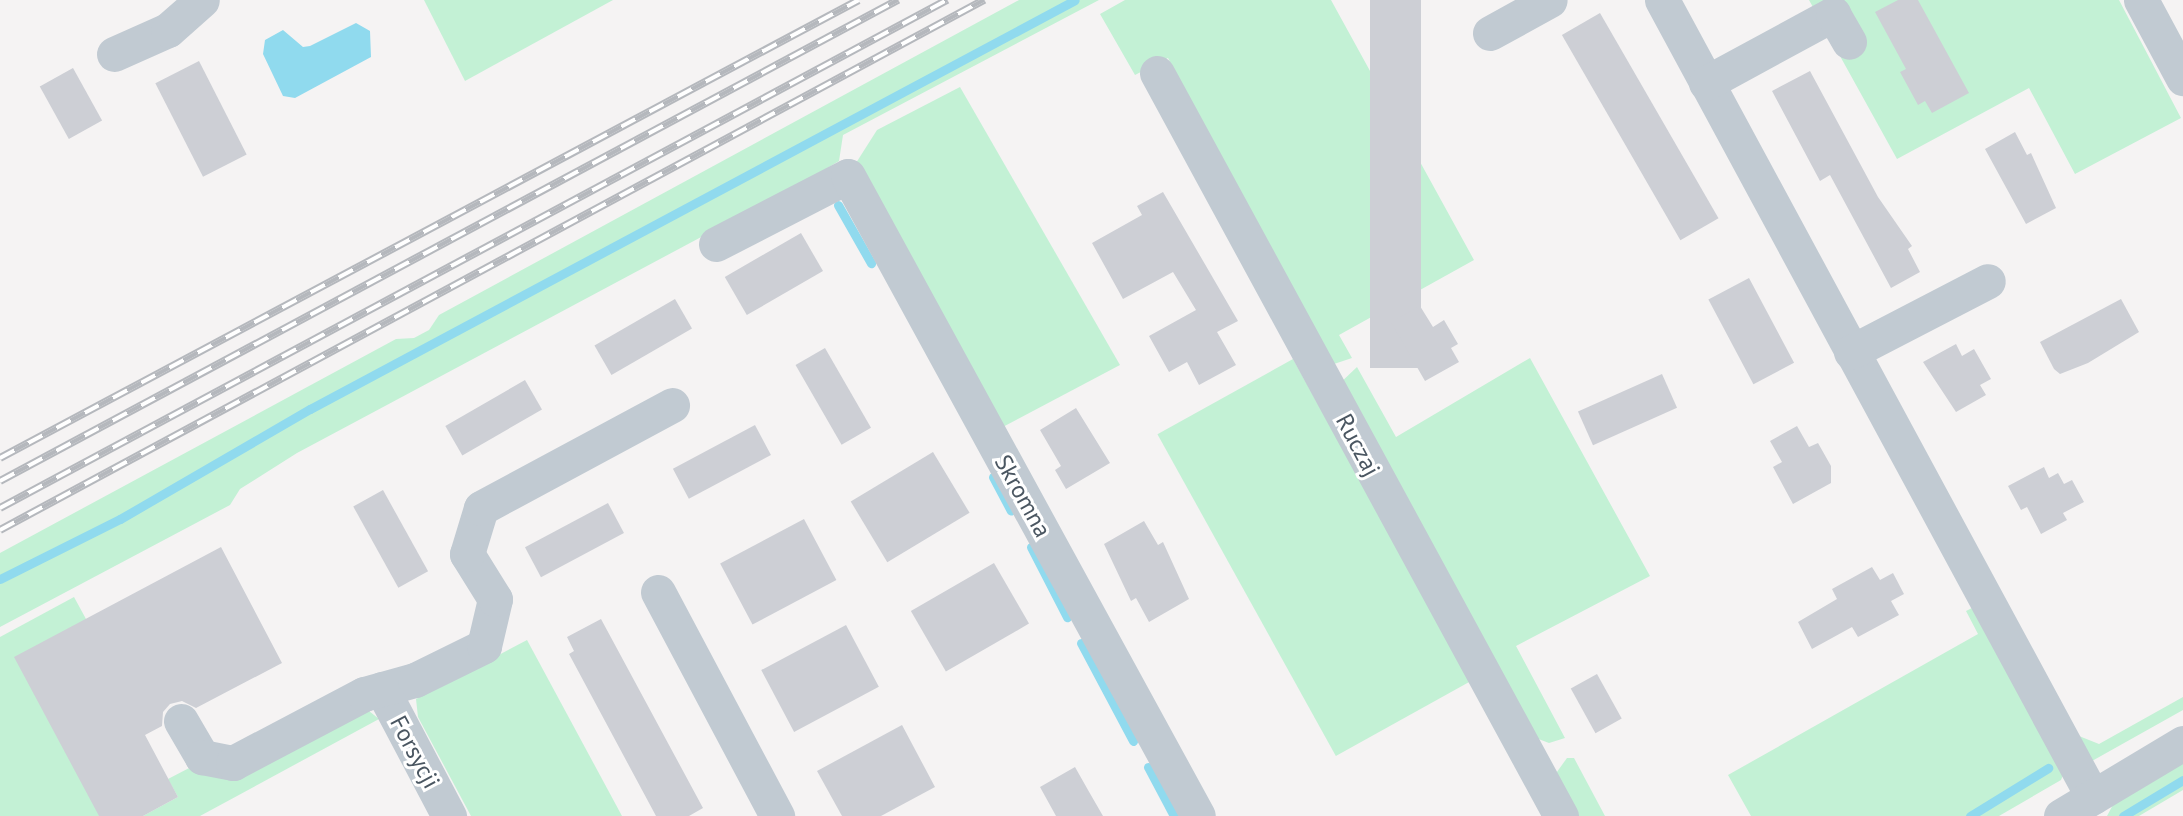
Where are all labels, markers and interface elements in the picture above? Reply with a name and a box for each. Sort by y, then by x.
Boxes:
street label: Ruczaj [1330,409,1386,481]
street label: Skromna [989,450,1057,542]
street label: Forsycji [384,711,446,793]

